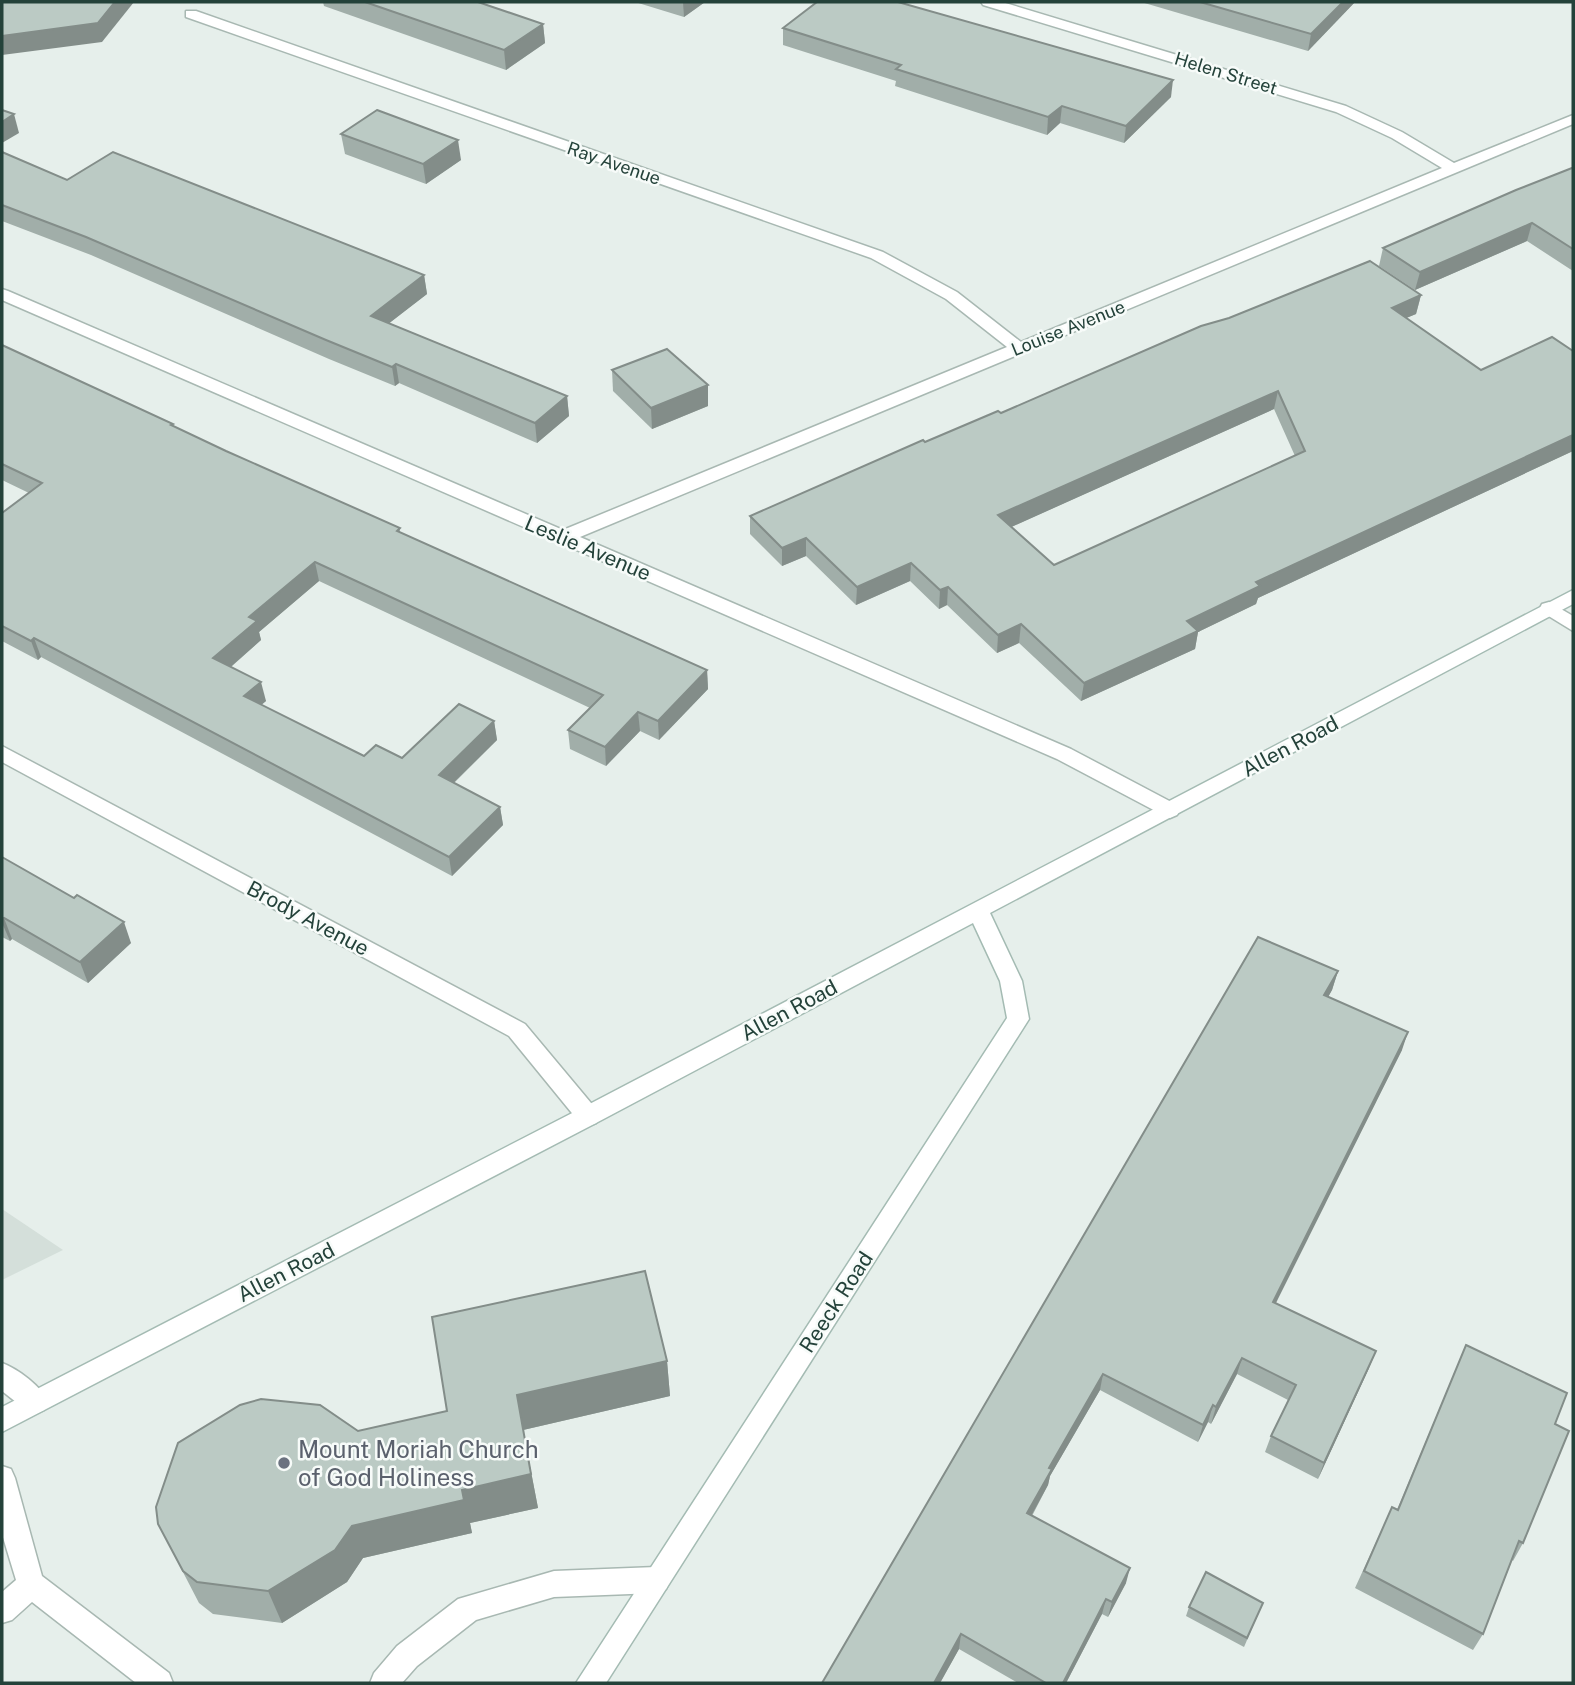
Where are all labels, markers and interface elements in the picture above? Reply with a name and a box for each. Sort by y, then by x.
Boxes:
street label: Helen Street [1172,47,1280,99]
street label: Ray Avenue [565,137,663,189]
street label: Louise Avenue [1008,296,1128,360]
street label: Leslie Avenue [521,510,655,586]
street label: Allen Road [1237,710,1343,782]
street label: Brody Avenue [243,875,373,961]
street label: Allen Road [736,974,842,1046]
street label: Allen Road [233,1237,339,1307]
street label: Reeck Road [794,1247,878,1357]
place label: Mount Moriah Church of God Holiness [298,1435,539,1491]
marker: Mount Moriah Church of God Holiness [276,1455,292,1471]

